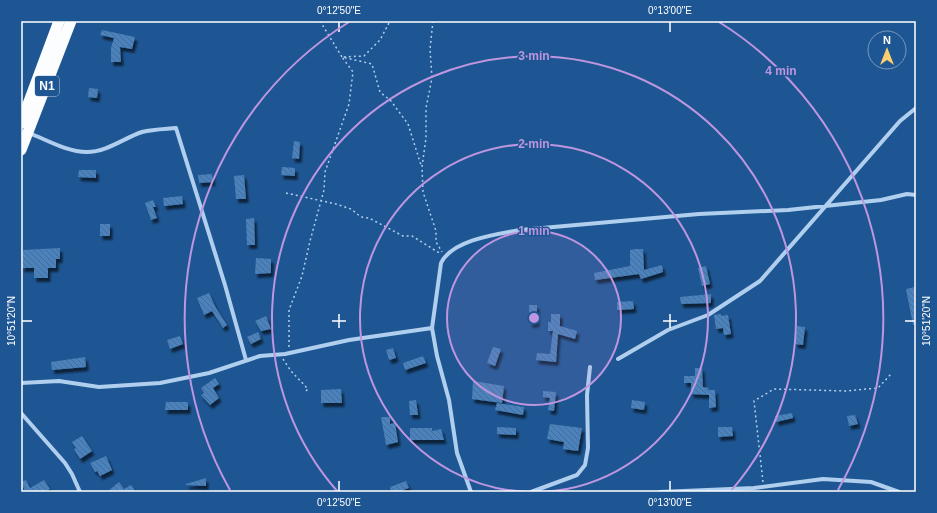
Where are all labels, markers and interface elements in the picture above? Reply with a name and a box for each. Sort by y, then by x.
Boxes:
text: 0°12'50"E [317,5,361,16]
text: 0°13'00"E [648,5,692,16]
north arrow [867,30,907,70]
text: N [883,34,891,46]
text: 3 min [518,49,550,63]
text: 4 min [765,64,797,78]
road number: N1 [35,76,59,96]
text: 2 min [518,137,550,151]
text: 1 min [518,224,550,238]
text: 10°51'20"N [6,296,17,346]
text: 10°51'20"N [921,296,932,346]
centre of rings [527,311,541,325]
text: 0°12'50"E [317,497,361,508]
text: 0°13'00"E [648,497,692,508]

